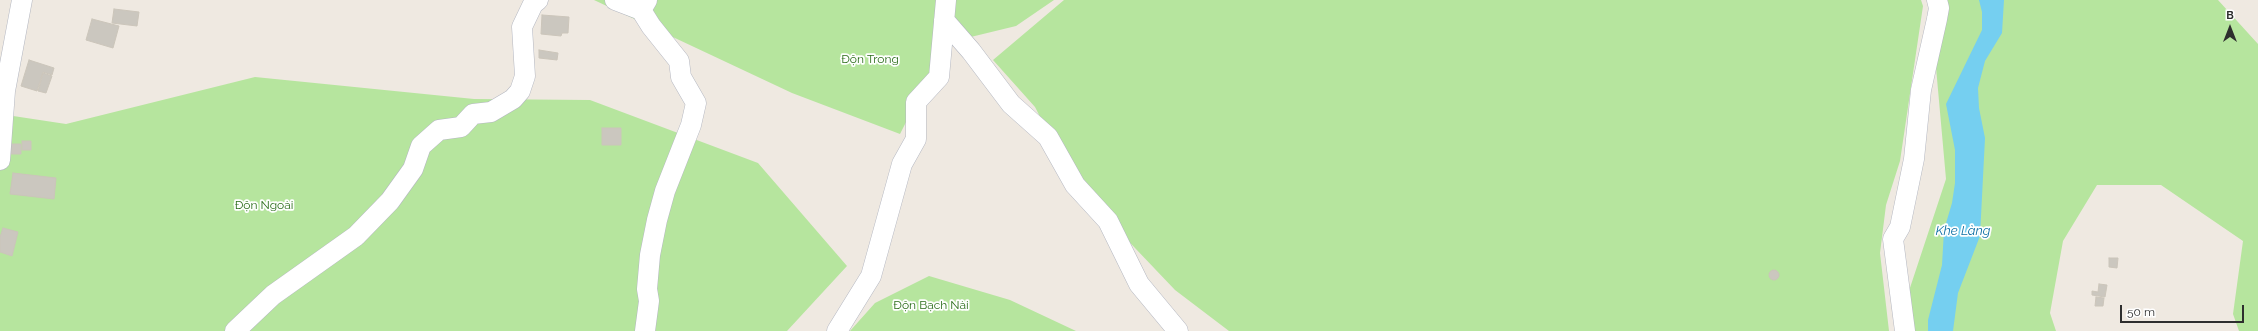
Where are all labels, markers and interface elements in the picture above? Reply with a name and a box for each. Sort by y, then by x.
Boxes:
north arrow [2210,8,2250,48]
text: B [2226,9,2234,22]
park label: Độn Trong [841,52,899,66]
park label: Độn Ngoài [235,198,293,212]
water label: Khe Làng [1935,223,1991,239]
scale bar [2122,297,2246,323]
park label: Độn Bạch Nài [893,298,969,312]
text: 50 m [2127,305,2155,319]

